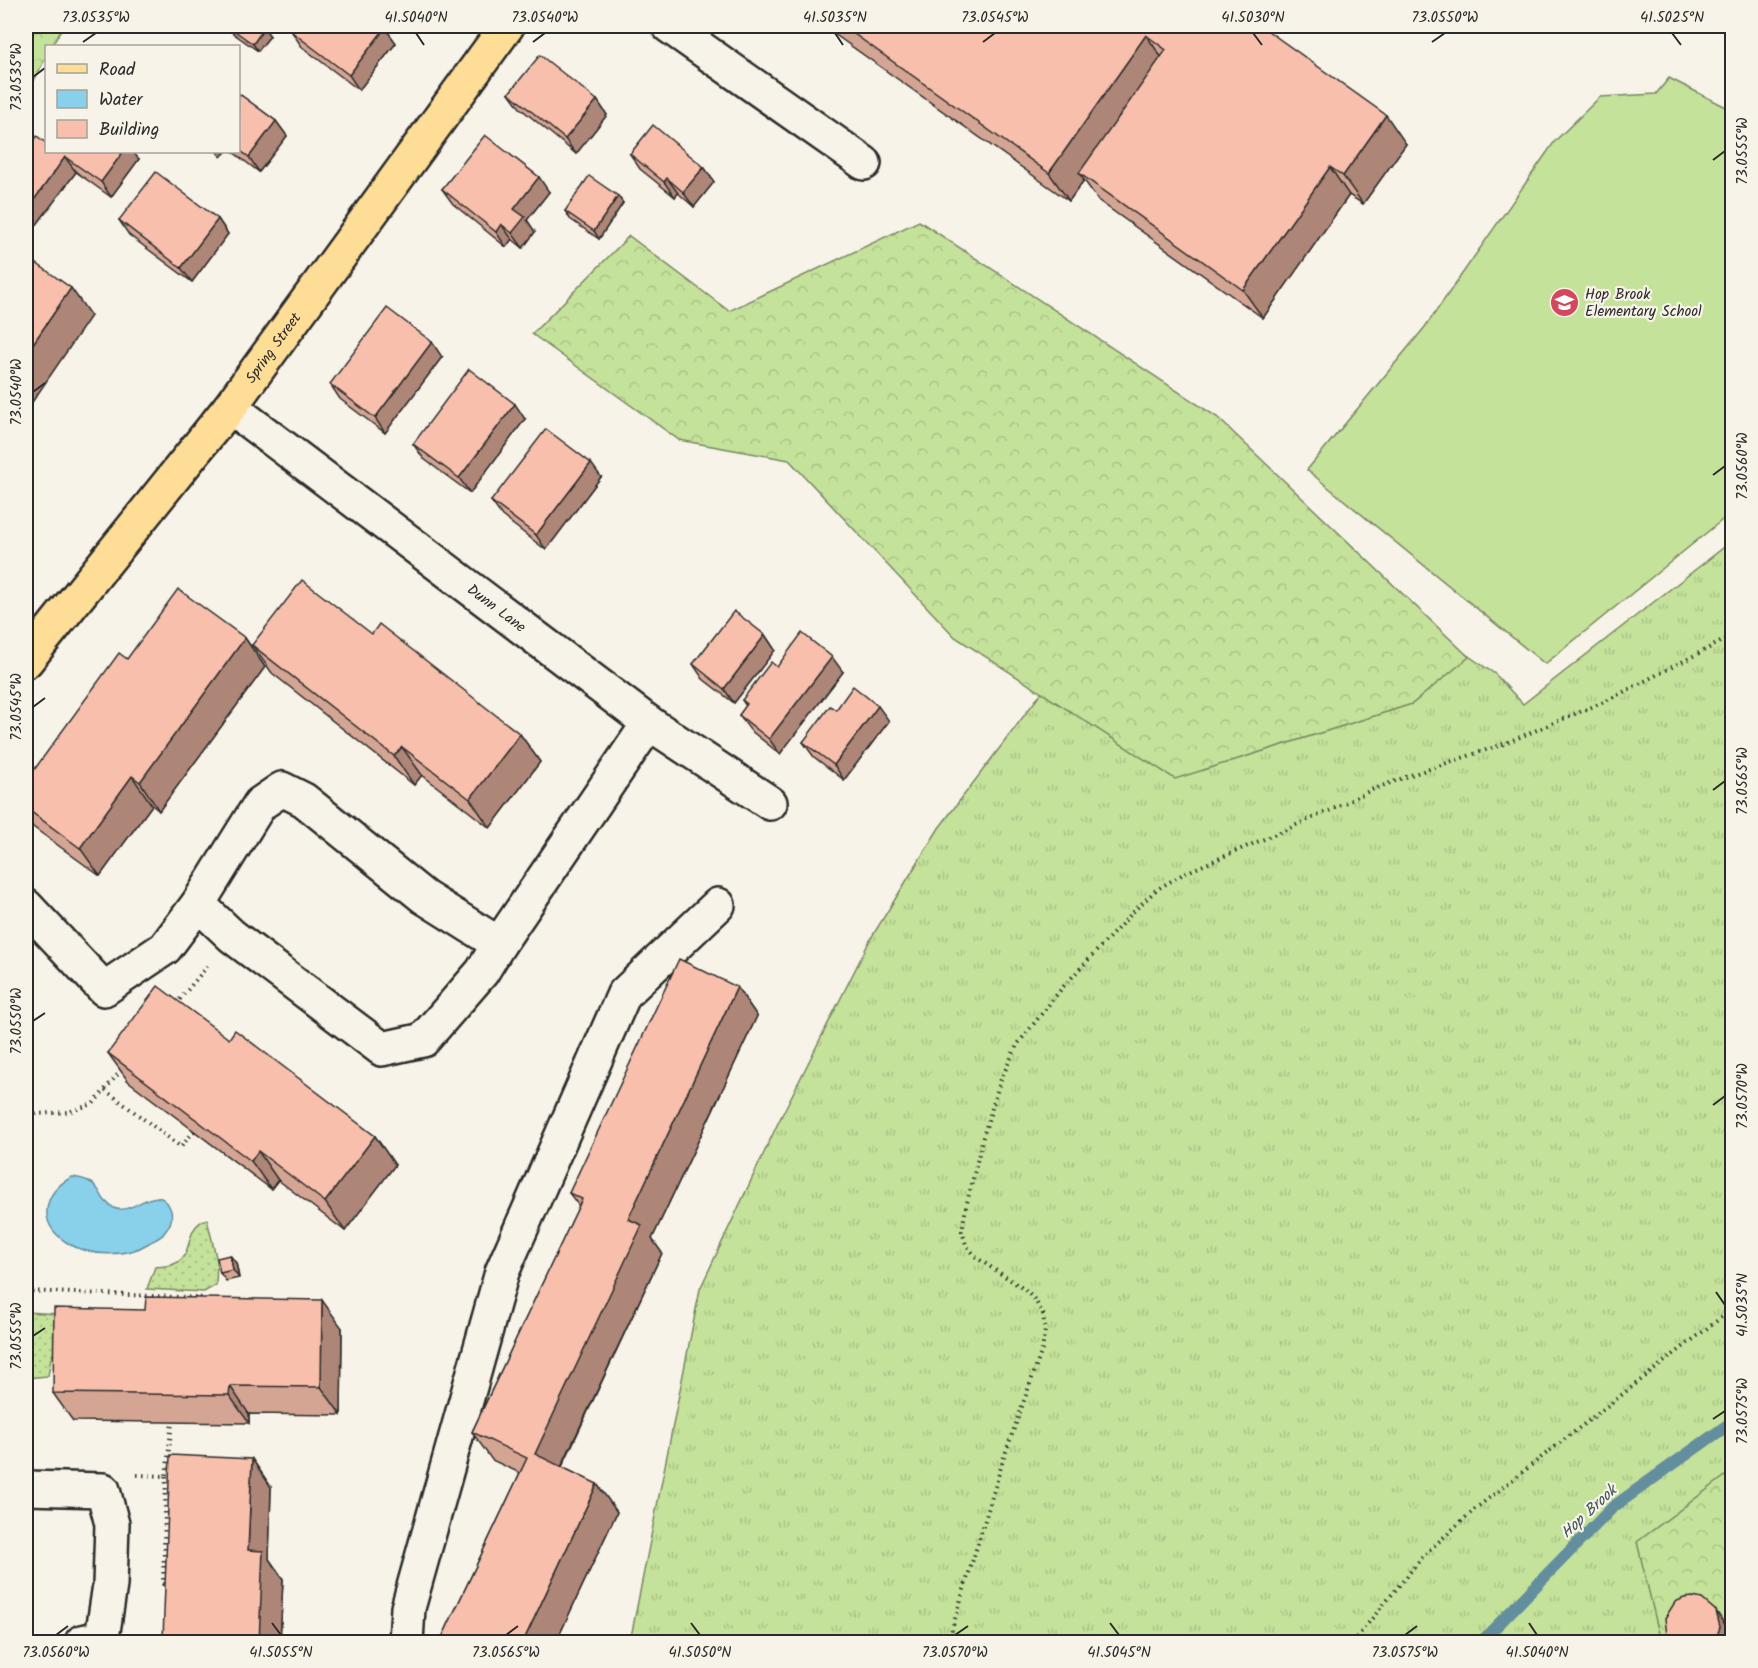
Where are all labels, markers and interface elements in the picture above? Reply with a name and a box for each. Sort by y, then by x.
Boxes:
text: 73.0535°W [62,6,130,30]
text: 41.5040°N [384,6,448,30]
text: 73.0540°W [511,6,579,30]
text: 41.5035°N [803,6,867,30]
text: 73.0545°W [961,6,1029,30]
text: 41.5030°N [1221,6,1285,30]
text: 73.0550°W [1412,6,1479,30]
text: 41.5025°N [1640,6,1704,30]
text: 73.0535°W [5,43,29,111]
legend [45,45,240,153]
text: Road [99,56,136,85]
text: Water [99,86,144,115]
text: Building [99,116,159,145]
text: 73.0555°W [1731,117,1755,185]
place label: Hop Brook Elementary School [1585,283,1702,324]
school or university icon: Hop Brook Elementary School [1548,287,1580,319]
street label: Spring Street [240,308,308,389]
text: 73.0540°W [5,358,29,426]
text: 73.0560°W [1731,432,1755,500]
street label: Dunn Lane [461,579,531,639]
text: 73.0545°W [5,673,29,741]
text: 73.0565°W [1731,747,1755,815]
text: 73.0550°W [5,987,29,1054]
text: 73.0570°W [1731,1063,1755,1129]
text: 41.5035°N [1731,1273,1755,1337]
text: 73.0555°W [5,1302,29,1370]
text: 73.0575°W [1731,1378,1755,1444]
water label: Hop Brook [1555,1478,1625,1545]
text: 73.0560°W [22,1641,90,1665]
text: 41.5055°N [249,1641,313,1665]
text: 73.0565°W [472,1641,540,1665]
text: 41.5050°N [669,1641,731,1665]
text: 73.0570°W [922,1641,988,1665]
text: 41.5045°N [1087,1641,1151,1665]
text: 73.0575°W [1372,1641,1438,1665]
text: 41.5040°N [1505,1641,1569,1665]

